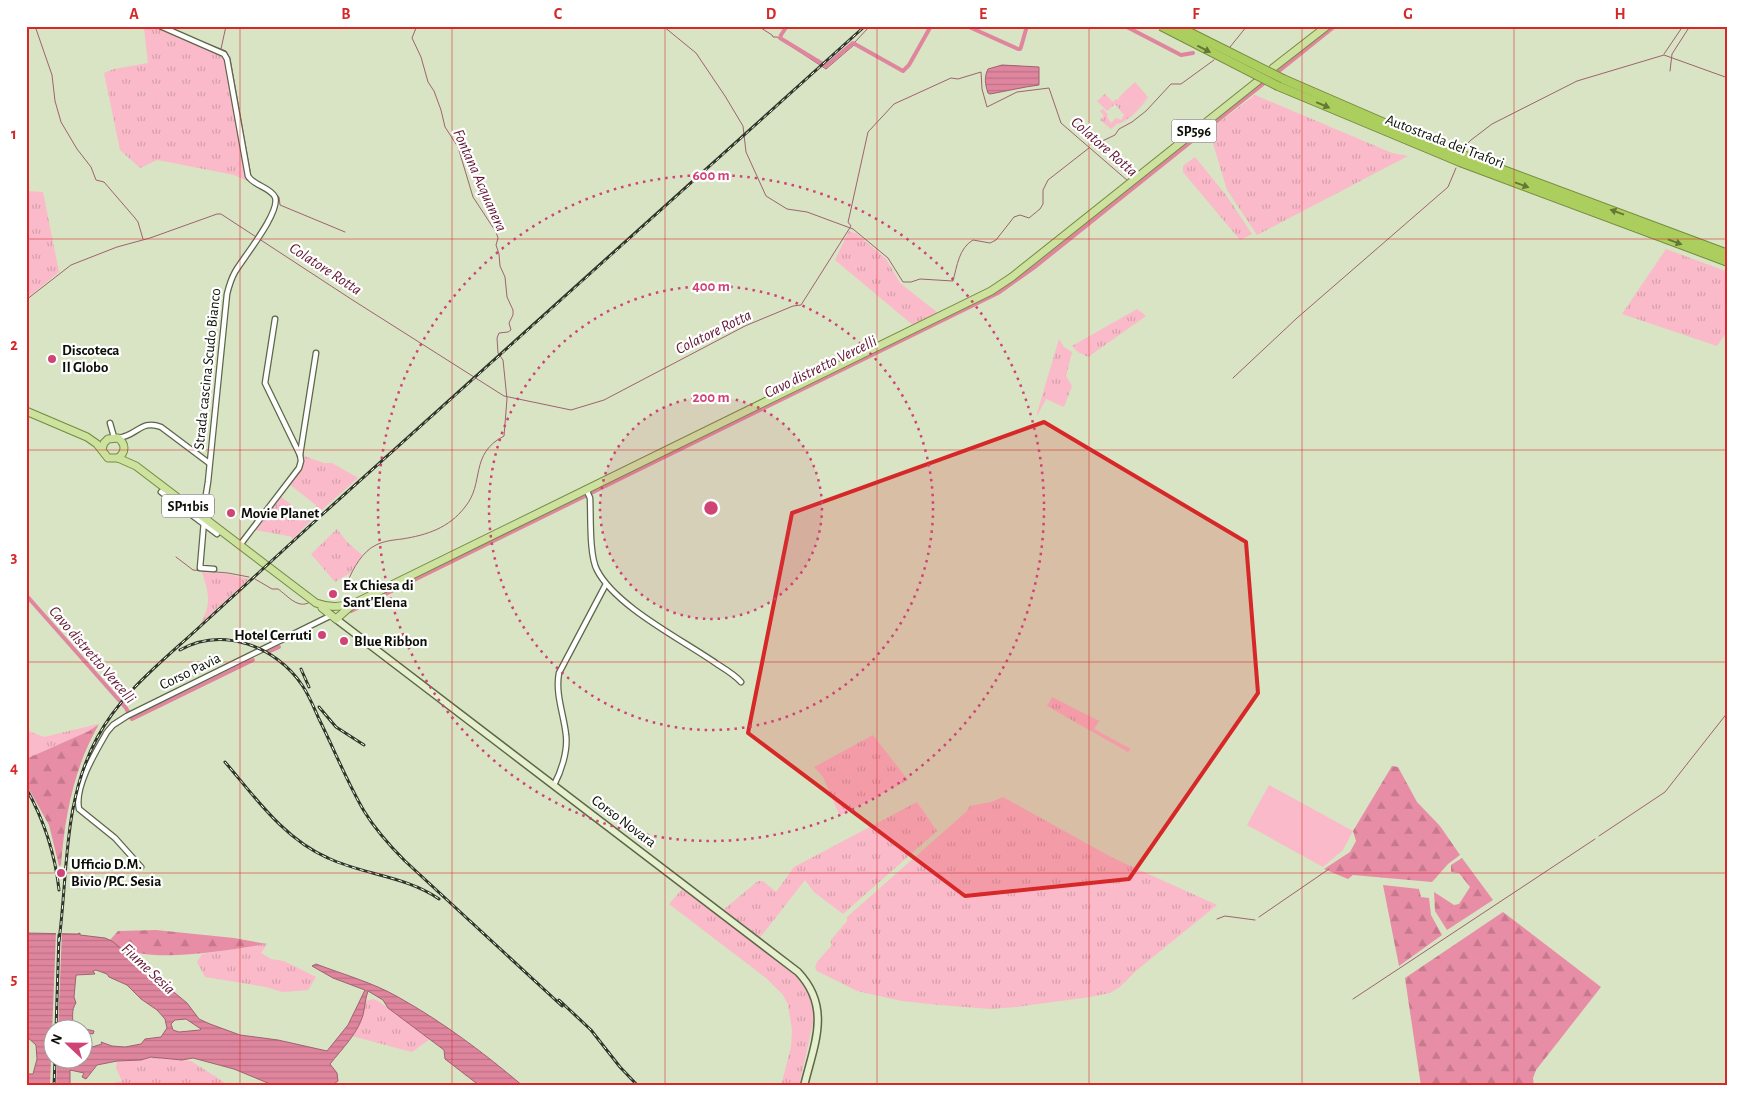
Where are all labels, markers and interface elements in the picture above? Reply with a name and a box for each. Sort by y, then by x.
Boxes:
text: A [129,6,139,22]
text: B [341,6,351,22]
text: C [554,6,563,22]
text: D [766,6,777,22]
text: E [979,6,987,22]
text: F [1192,6,1200,22]
text: G [1403,6,1413,22]
text: H [1614,6,1626,22]
one-way arrow [1197,45,1211,53]
one-way arrow [1316,102,1330,110]
street label: Autostrada dei Trafori [1383,112,1506,171]
water label: Colatore Rotta [1068,114,1141,180]
road number: SP596 [1172,120,1216,142]
text: 1 [11,126,17,142]
water label: Fontana Acquanera [449,127,510,234]
text: 600 m [692,168,730,183]
one-way arrow [1515,182,1530,189]
one-way arrow [1609,208,1624,215]
one-way arrow [1667,239,1682,246]
water label: Colatore Rotta [287,240,364,298]
text: 400 m [692,279,730,294]
street label: Strada cascina Scudo Bianco [192,287,223,451]
water label: Colatore Rotta [673,307,754,357]
water label: Cavo distretto Vercelli [762,333,880,401]
text: 2 [10,337,18,353]
place label: Discoteca Il Globo [62,343,120,375]
marker: Discoteca Il Globo [46,353,58,365]
text: 200 m [692,390,730,405]
road number: SP11bis [162,494,214,518]
centre of rings [702,499,720,517]
place label: Movie Planet [241,506,319,521]
marker: Movie Planet [225,507,237,519]
text: 3 [11,549,18,565]
place label: Ex Chiesa di Sant'Elena [343,578,414,610]
marker: Ex Chiesa di Sant'Elena [327,588,339,600]
water label: Cavo distretto Vercelli [46,603,139,707]
place label: Hotel Cerruti [234,628,312,643]
marker: Hotel Cerruti [316,629,328,641]
place label: Blue Ribbon [354,634,428,649]
marker: Blue Ribbon [338,635,350,647]
street label: Corso Pavia [157,650,223,693]
text: 4 [10,760,18,776]
street label: Corso Novara [589,792,659,850]
place label: Ufficio D.M. Bivio /P.C. Sesia [71,857,161,889]
marker: Ufficio D.M. Bivio /P.C. Sesia [55,867,67,879]
water label: Fiume Sesia [119,940,178,997]
text: 5 [11,971,18,987]
north arrow [42,1020,92,1070]
text: N [49,1032,65,1047]

